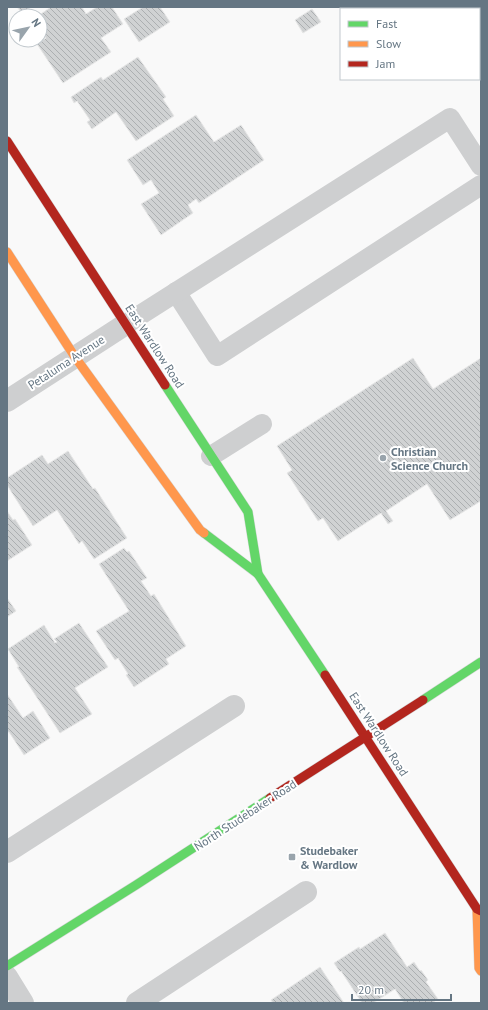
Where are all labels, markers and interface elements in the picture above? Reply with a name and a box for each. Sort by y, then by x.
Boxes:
north arrow [8,8,48,48]
legend [340,8,480,80]
text: N [29,16,44,29]
text: Fast [376,16,397,31]
text: Slow [376,36,401,51]
text: Jam [375,56,395,71]
street label: East Wardlow Road [122,301,188,391]
street label: Petaluma Avenue [25,332,107,392]
place label: Christian Science Church [391,444,468,473]
marker: Christian Science Church [378,453,388,463]
street label: East Wardlow Road [346,689,412,779]
street label: North Studebaker Road [191,776,299,854]
place label: Studebaker & Wardlow [300,843,359,872]
marker: Studebaker & Wardlow [287,852,297,862]
scale bar [352,976,451,1002]
text: 20 m [358,982,384,997]

